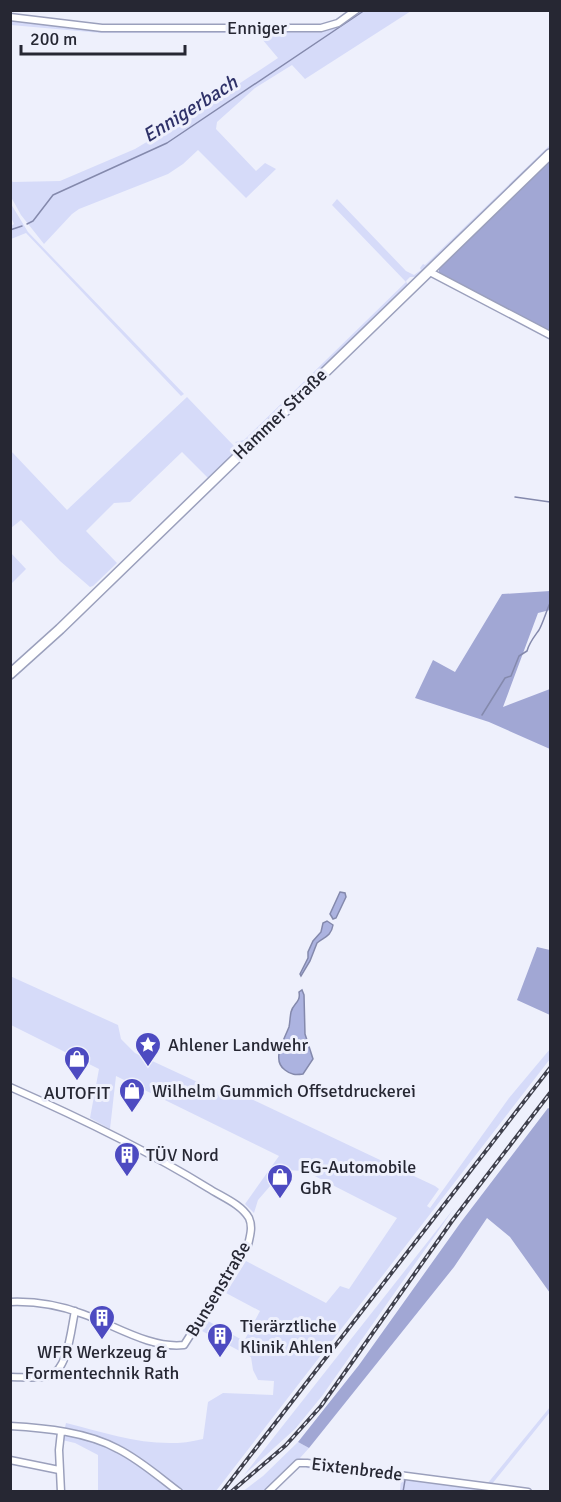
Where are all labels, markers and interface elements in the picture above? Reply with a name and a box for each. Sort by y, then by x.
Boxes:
street label: Enniger [227,17,287,39]
scale bar [21,18,184,56]
text: 200 m [30,28,77,50]
water label: Ennigerbach [138,69,243,148]
street label: Hammer Straße [229,364,331,464]
place icon: Ahlener Landwehr [133,1030,163,1068]
place label: Ahlener Landwehr [168,1034,309,1056]
shop icon: AUTOFIT [62,1044,92,1082]
shop icon: Wilhelm Gummich Offsetdruckerei [117,1076,147,1114]
place label: Wilhelm Gummich Offsetdruckerei [152,1080,416,1102]
place label: AUTOFIT [44,1082,110,1104]
building icon: TÜV Nord [112,1140,142,1178]
place label: TÜV Nord [146,1144,219,1166]
place label: EG-Automobile GbR [300,1156,416,1199]
shop icon: EG-Automobile GbR [265,1162,295,1200]
street label: Bunsenstraße [181,1237,255,1341]
building icon: WFR Werkzeug & Formentechnik Rath [87,1303,117,1341]
place label: Tierärztliche Klinik Ahlen [240,1315,337,1358]
building icon: Tierärztliche Klinik Ahlen [205,1321,235,1359]
place label: WFR Werkzeug & Formentechnik Rath [25,1341,179,1384]
street label: Eixtenbrede [310,1453,404,1485]

